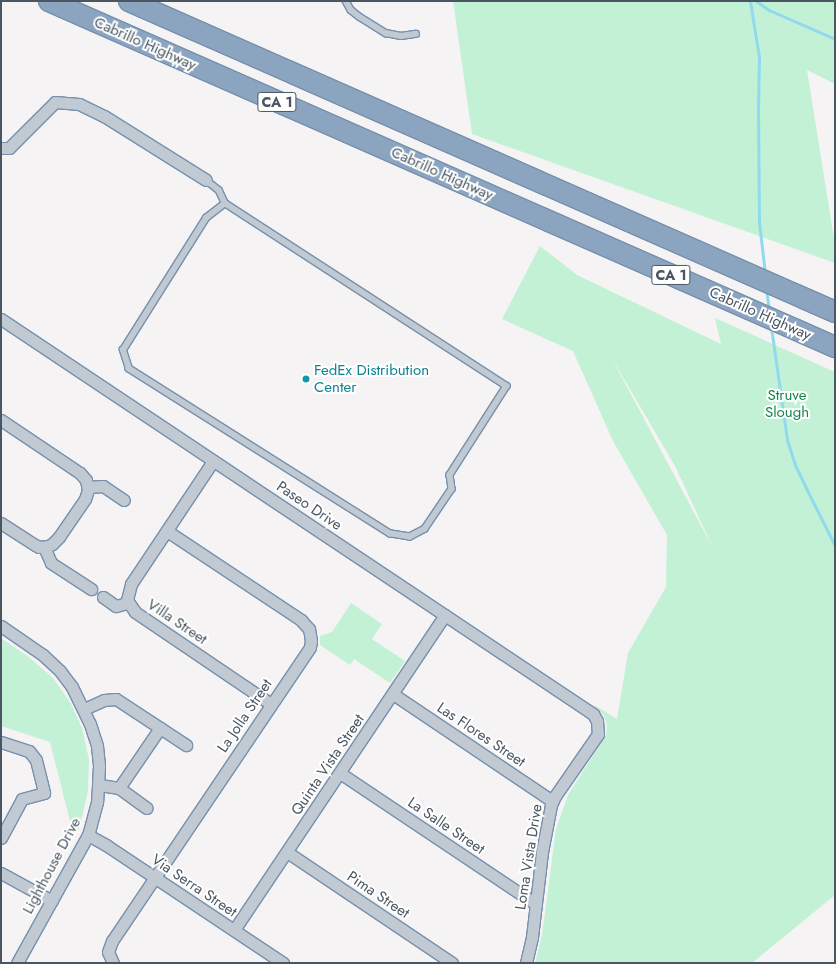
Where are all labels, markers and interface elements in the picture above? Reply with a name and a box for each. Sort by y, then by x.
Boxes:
street label: Cabrillo Highway [91,13,199,75]
road number: CA 1 [257,90,297,114]
street label: Cabrillo Highway [388,143,496,205]
road number: CA 1 [651,263,691,287]
street label: Cabrillo Highway [706,283,814,345]
place label: FedEx Distribution Center [314,361,429,396]
marker: FedEx Distribution Center [301,374,311,384]
park label: Struve Slough [765,386,809,421]
street label: Paseo Drive [273,478,345,534]
street label: Villa Street [144,595,210,649]
street label: La Jolla Street [214,676,276,756]
street label: Las Flores Street [433,699,529,771]
street label: Quinta Vista Street [288,711,368,819]
street label: La Salle Street [404,794,488,858]
street label: Loma Vista Drive [512,803,546,911]
street label: Lighthouse Drive [19,815,85,917]
street label: Via Serra Street [148,851,240,921]
street label: Pima Street [343,868,413,922]

